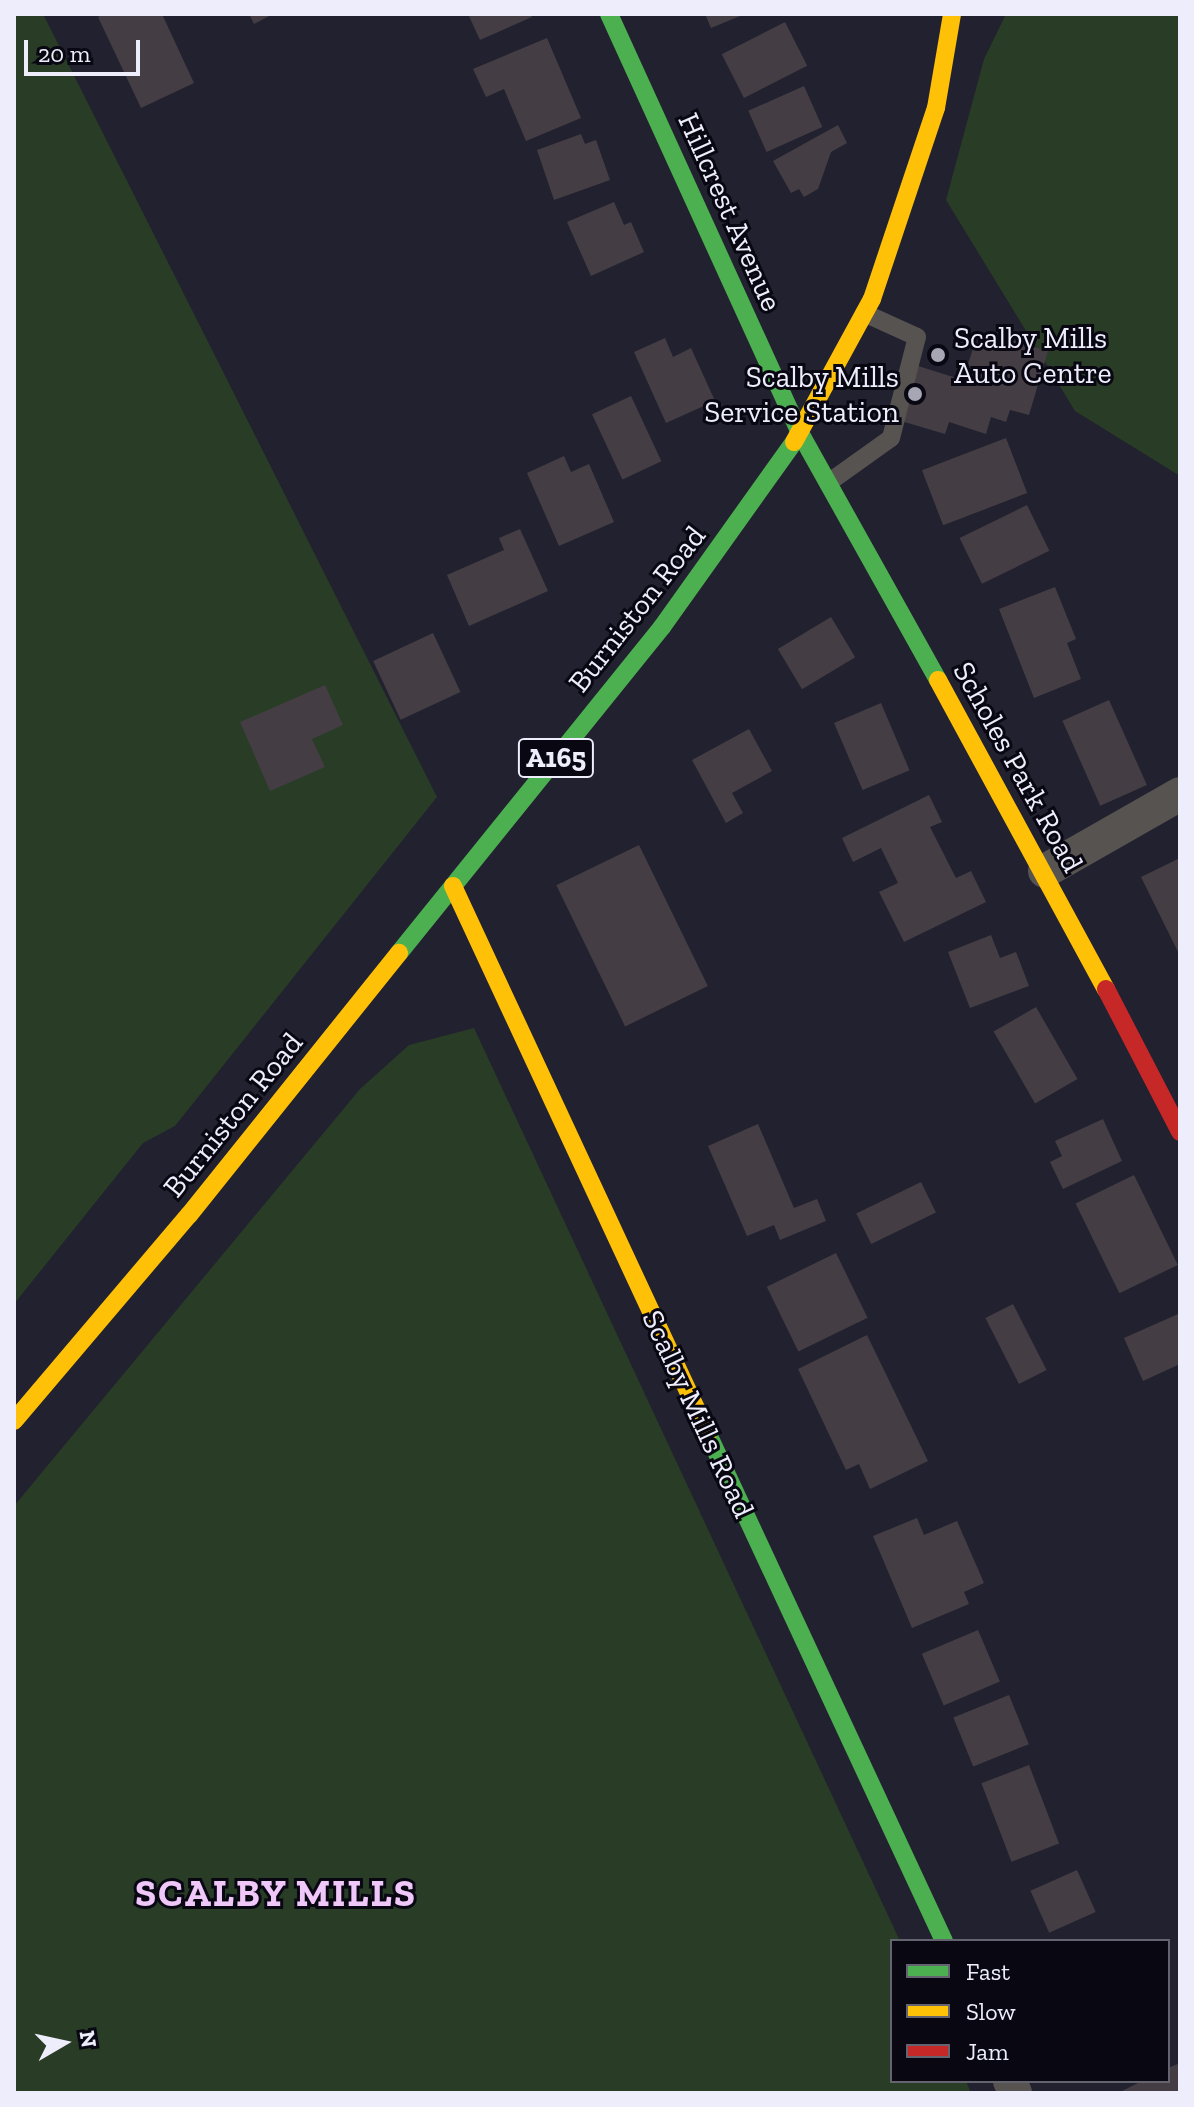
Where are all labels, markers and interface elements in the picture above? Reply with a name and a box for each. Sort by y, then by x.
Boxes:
scale bar [28,24,144,74]
text: 20 m [38,39,90,68]
street label: Hillcrest Avenue [670,107,790,317]
place label: Scalby Mills Auto Centre [954,320,1112,390]
marker: Scalby Mills Auto Centre [929,346,947,364]
place label: Scalby Mills Service Station [704,359,899,430]
marker: Scalby Mills Service Station [906,385,924,403]
street label: Burniston Road [561,519,713,699]
street label: Scholes Park Road [945,656,1091,878]
road number: A165 [516,734,596,782]
street label: Burniston Road [156,1025,310,1205]
street label: Scalby Mills Road [634,1304,762,1524]
district label: SCALBY MILLS [134,1871,418,1917]
legend [890,1939,1170,2083]
text: Fast [966,1957,1010,1986]
text: Slow [966,1997,1016,2026]
north arrow [24,2003,104,2083]
text: N [74,2029,103,2050]
text: Jam [966,2037,1009,2066]

